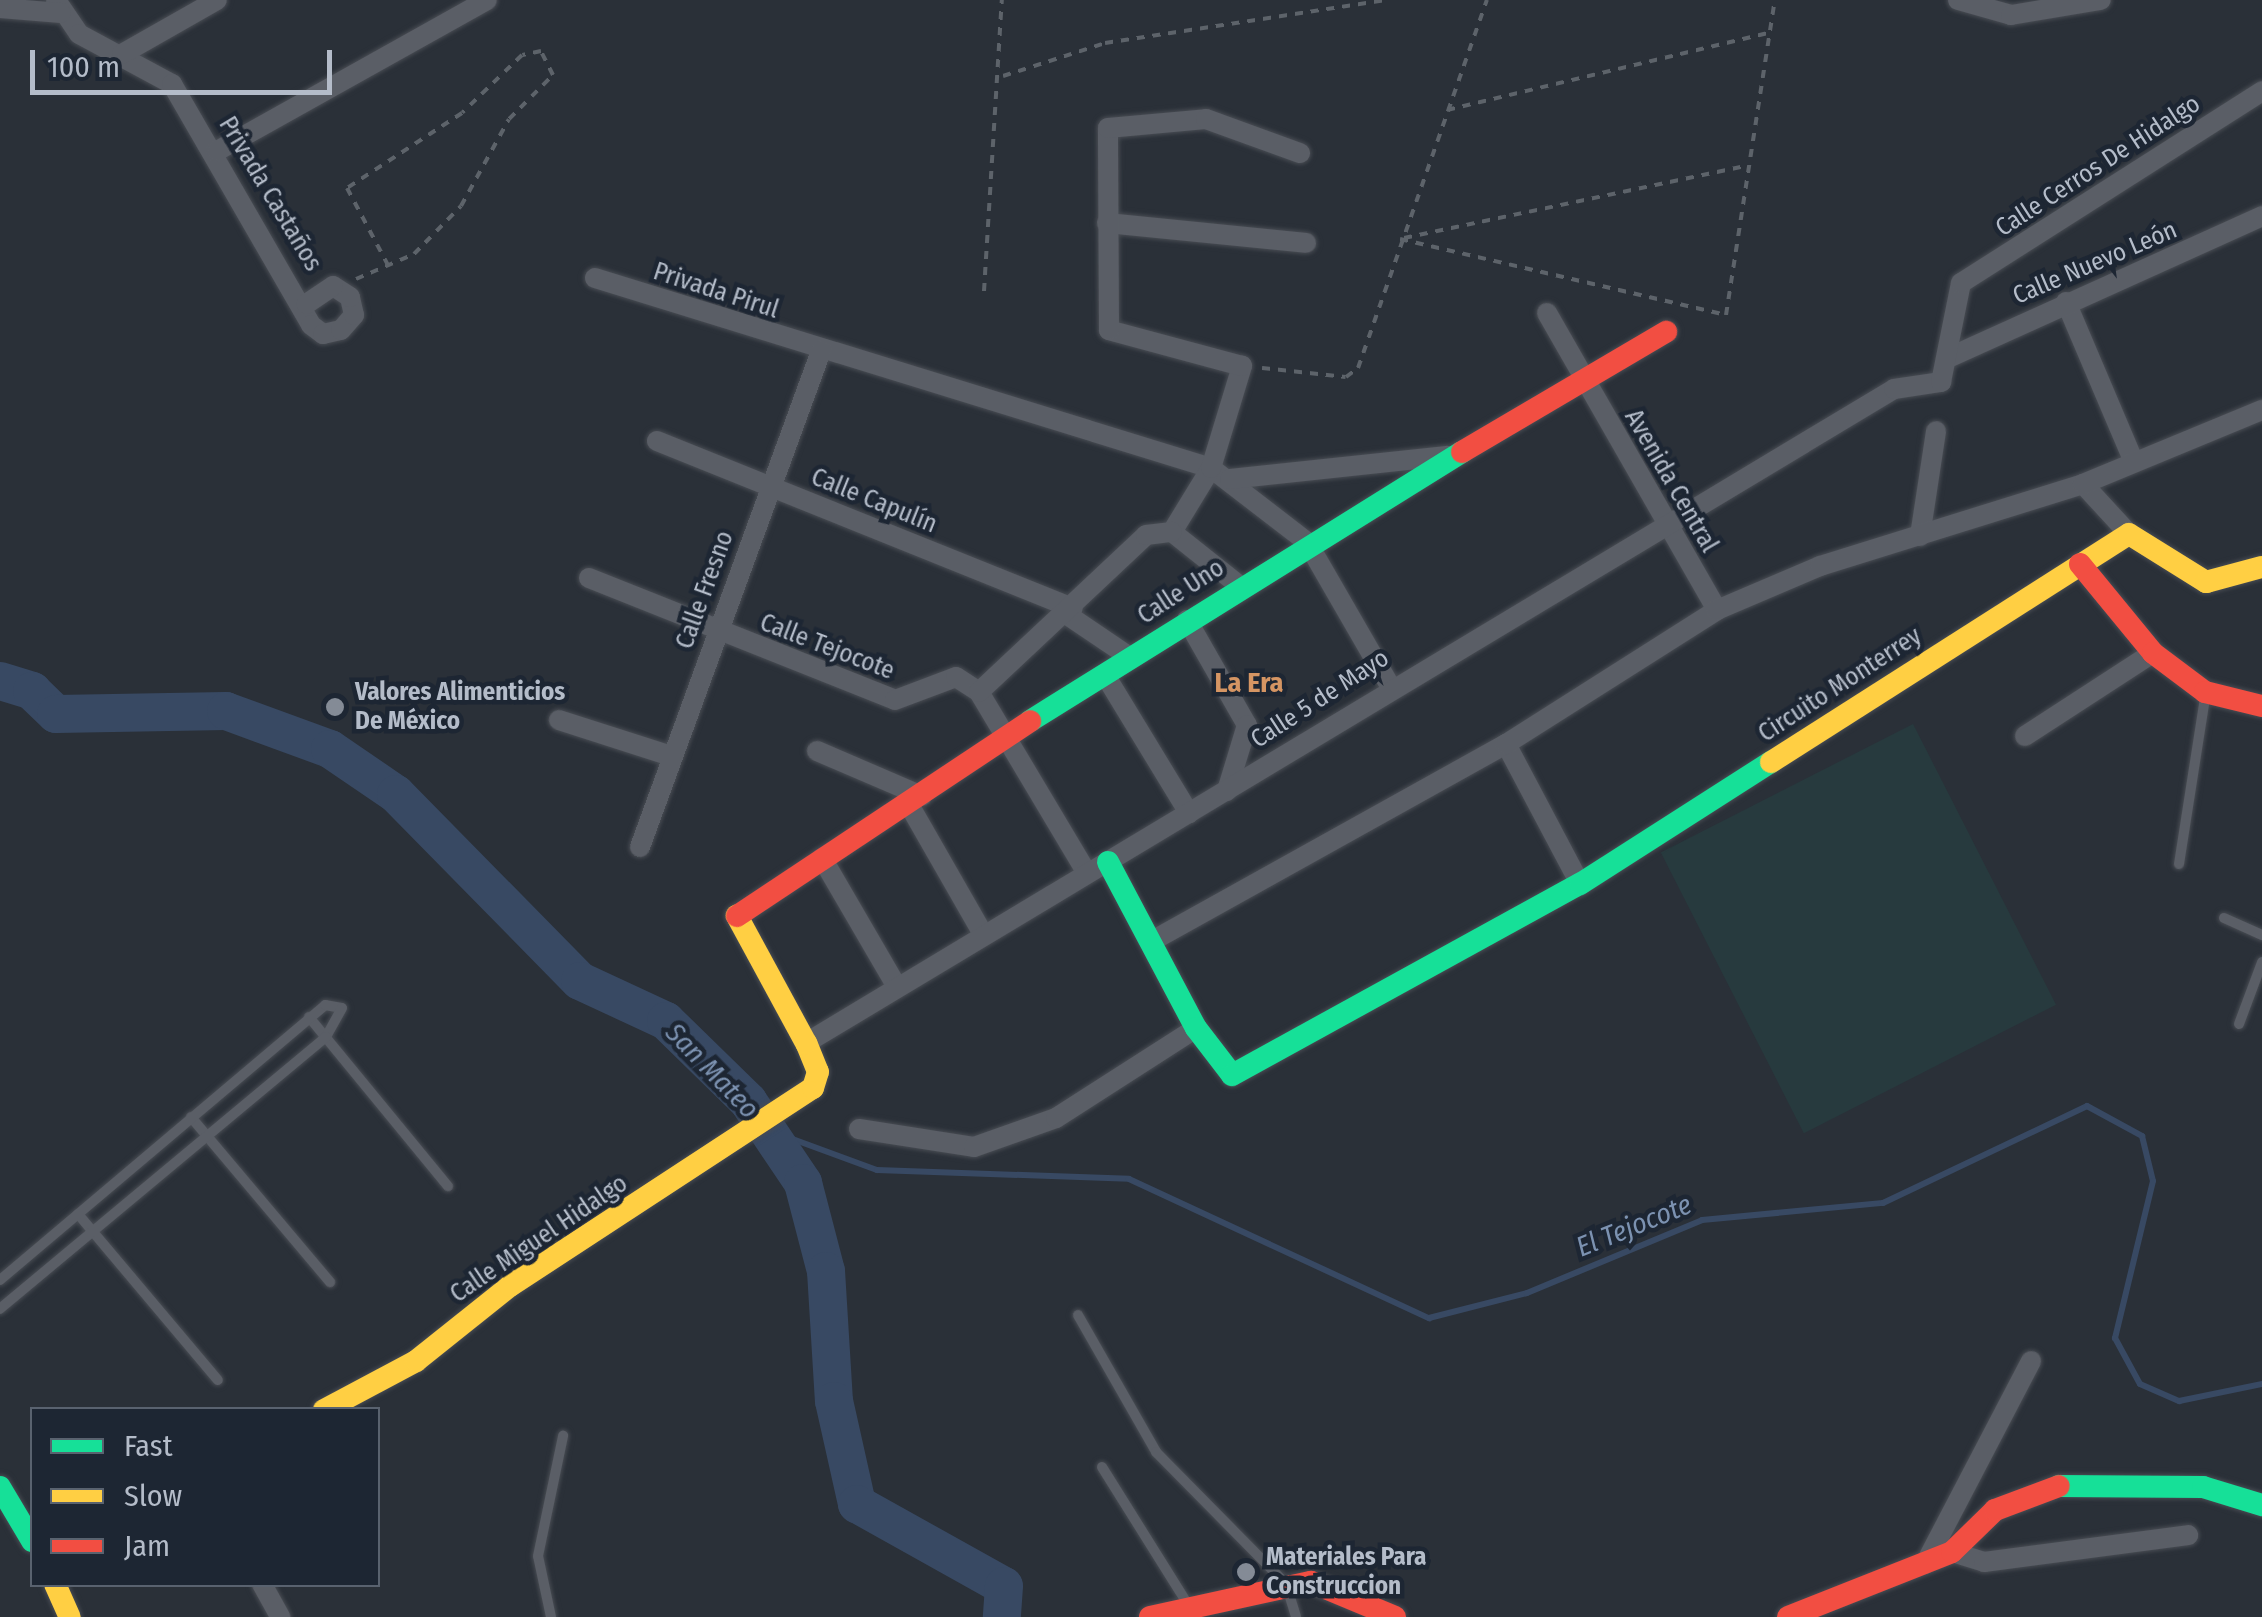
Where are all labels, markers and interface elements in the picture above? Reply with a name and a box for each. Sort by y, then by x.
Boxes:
scale bar [35,30,338,92]
text: 100 m [47,49,120,85]
street label: Calle Cerros De Hidalgo [1990,89,2206,243]
street label: Privada Castaños [212,111,328,277]
street label: Calle Nuevo León [2008,215,2182,311]
street label: Privada Pirul [650,257,782,325]
street label: Avenida Central [1618,404,1724,558]
street label: Calle Capulín [807,462,941,540]
street label: Calle Fresno [670,527,740,653]
street label: Calle Uno [1132,553,1230,631]
street label: Calle Tejocote [756,608,898,686]
street label: Circuito Monterrey [1753,621,1927,749]
street label: Calle 5 de Mayo [1245,643,1395,755]
district label: La Era [1215,666,1283,700]
place label: Valores Alimenticios De México [355,678,565,737]
marker: Valores Alimenticios De México [324,696,346,718]
water label: San Mateo [658,1016,766,1126]
street label: Calle Miguel Hidalgo [445,1169,633,1309]
water label: El Tejocote [1571,1188,1697,1264]
legend [30,1407,380,1587]
text: Fast [124,1428,172,1464]
text: Slow [124,1478,182,1514]
text: Jam [124,1528,170,1564]
place label: Materiales Para Construccion [1266,1543,1426,1602]
marker: Materiales Para Construccion [1235,1561,1257,1583]

